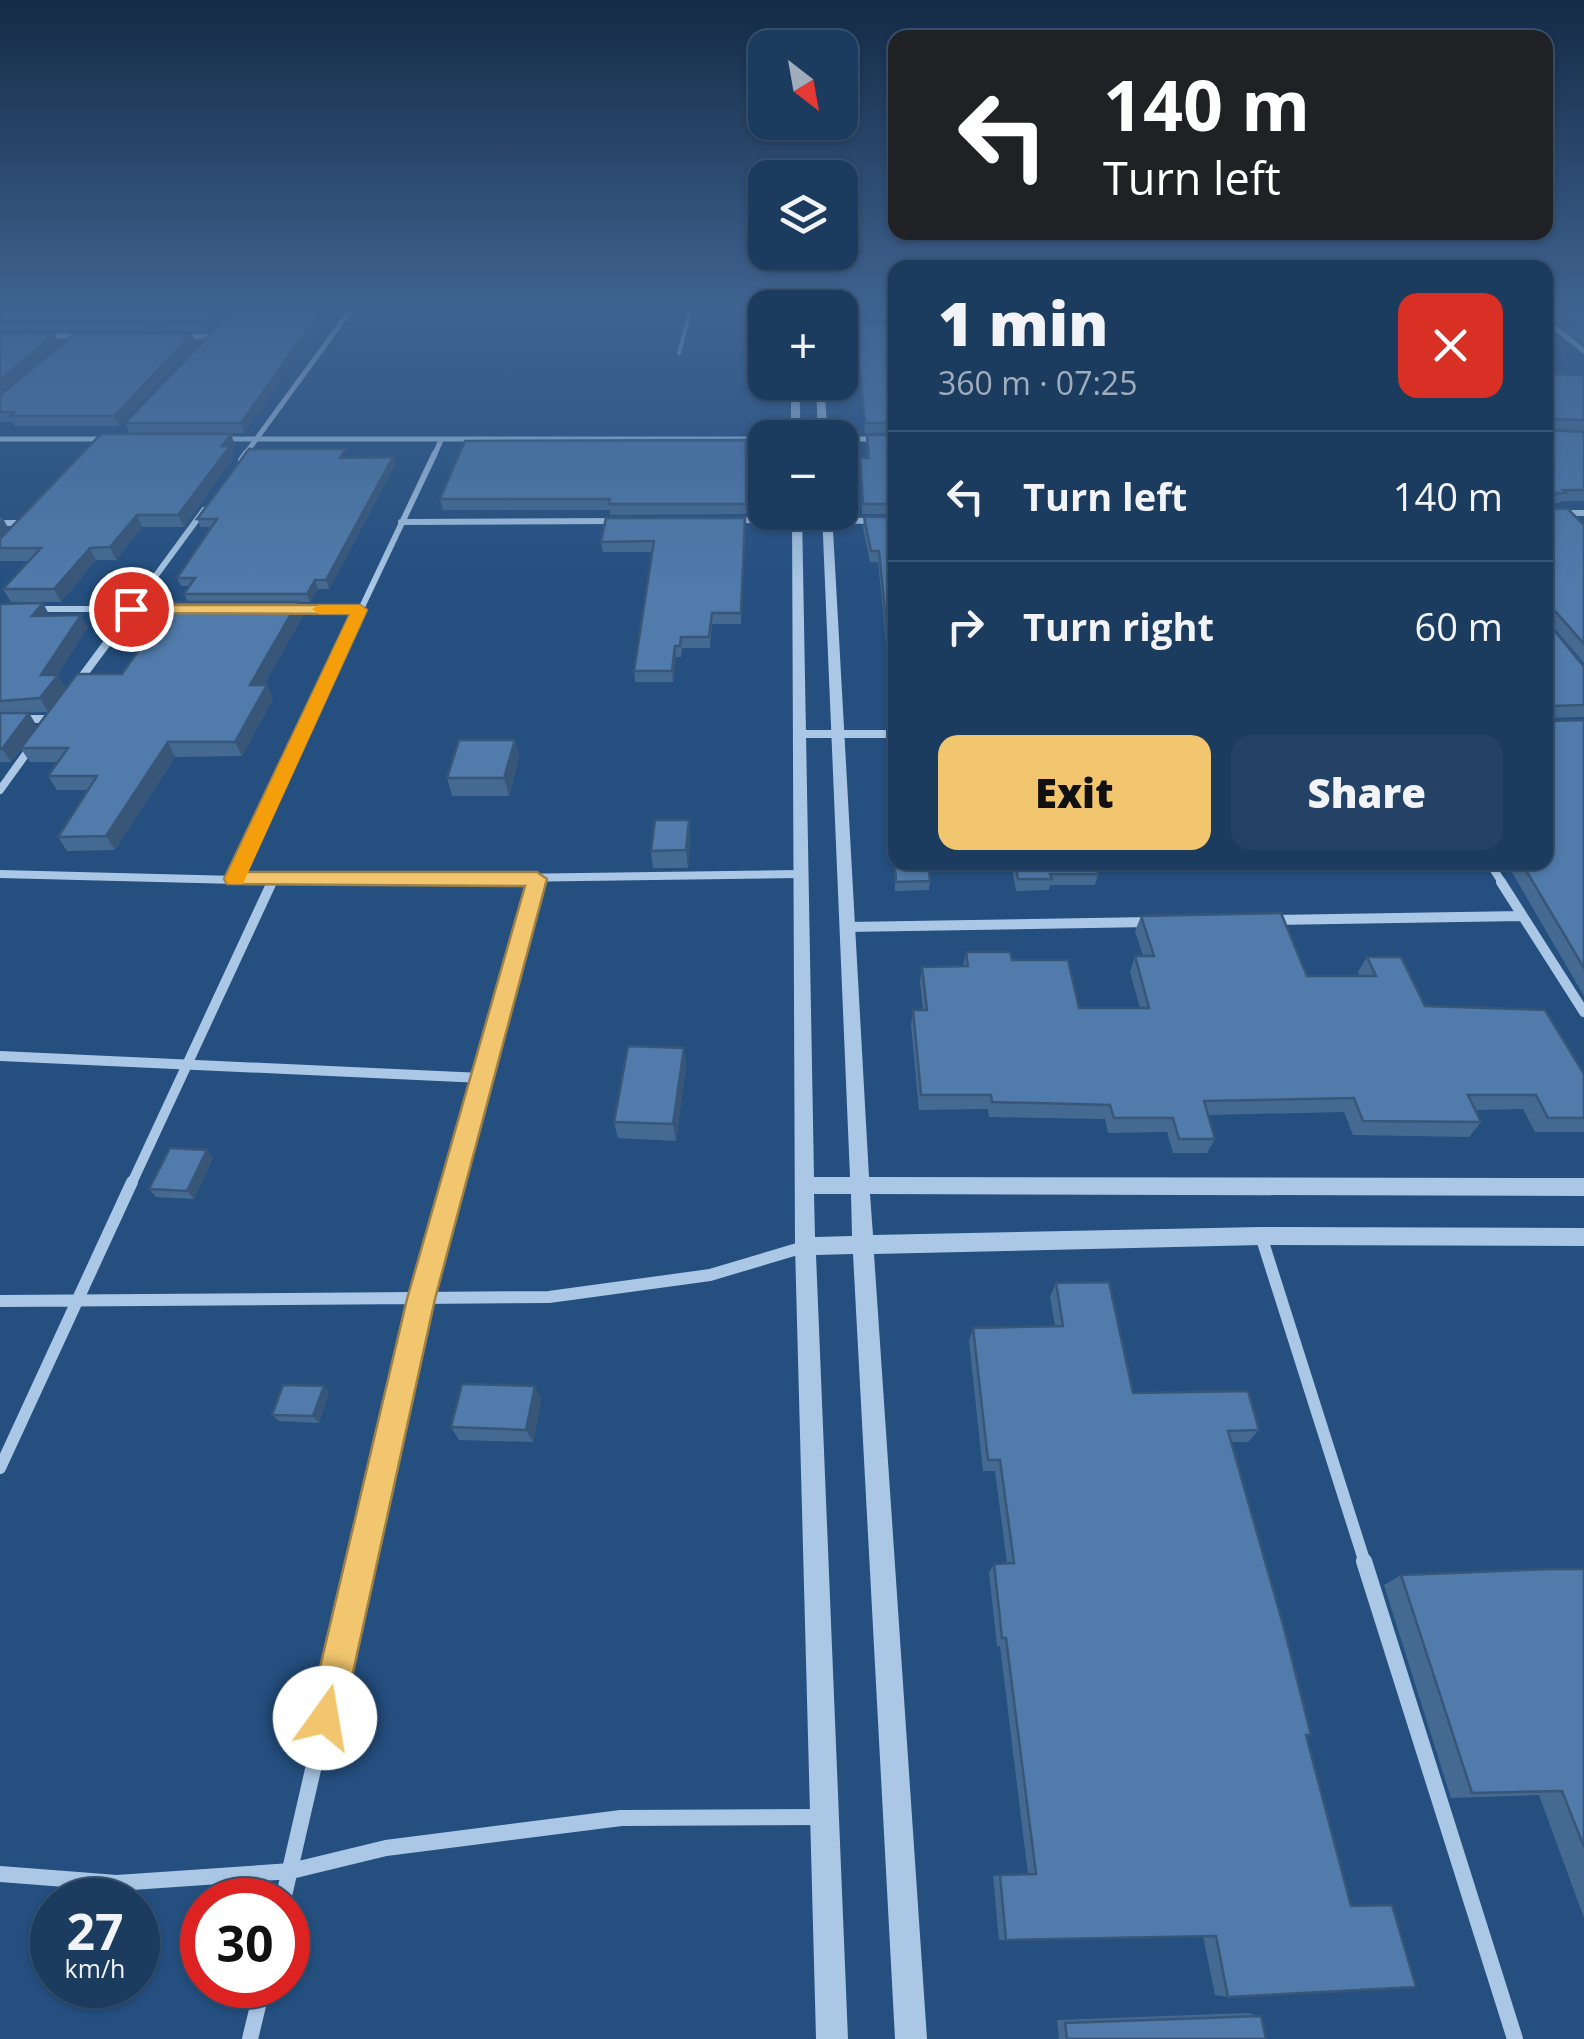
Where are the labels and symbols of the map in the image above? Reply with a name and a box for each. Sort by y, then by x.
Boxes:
north arrow [748,30,858,140]
pin [89,567,174,652]
position arrow [273,1666,377,1770]
speed limit sign: 30 [180,1878,310,2008]

